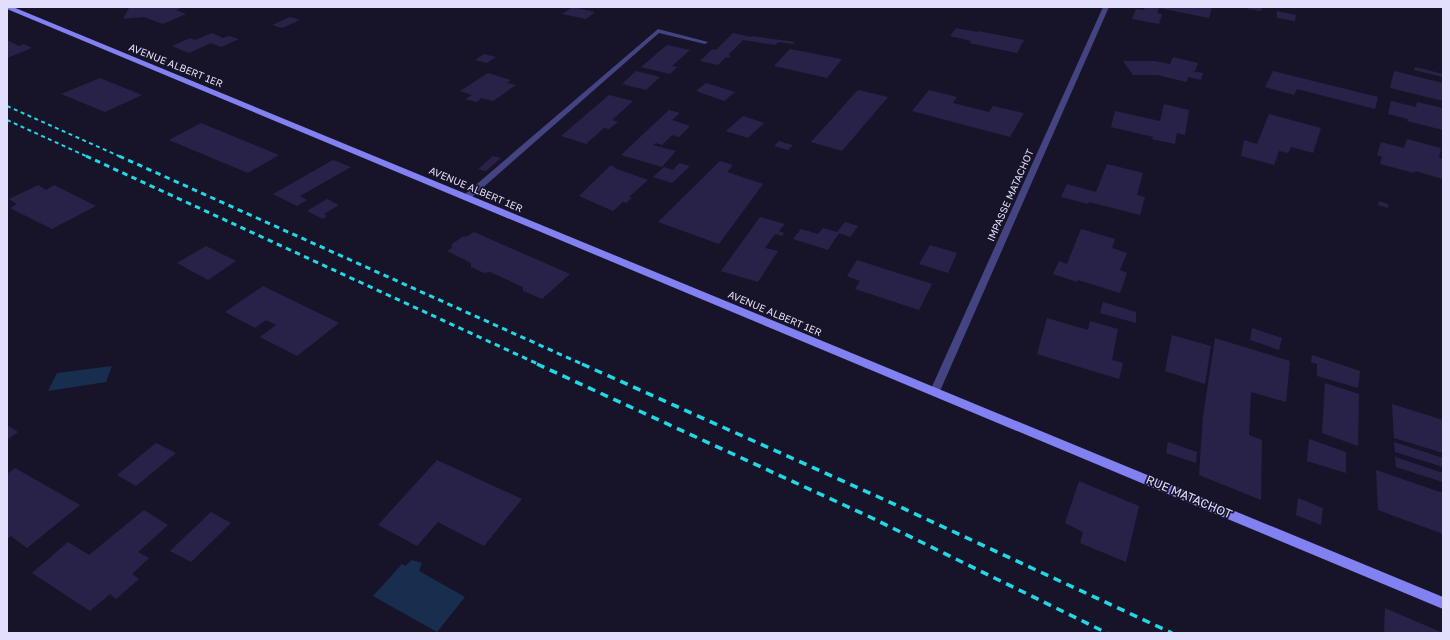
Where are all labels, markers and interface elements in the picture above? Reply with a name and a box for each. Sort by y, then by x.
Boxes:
street label: AVENUE ALBERT 1ER [127,41,225,89]
street label: IMPASSE MATACHOT [984,147,1036,243]
street label: AVENUE ALBERT 1ER [427,164,525,214]
street label: AVENUE ALBERT 1ER [726,288,824,338]
street label: RUE MATACHOT [1144,472,1235,522]

